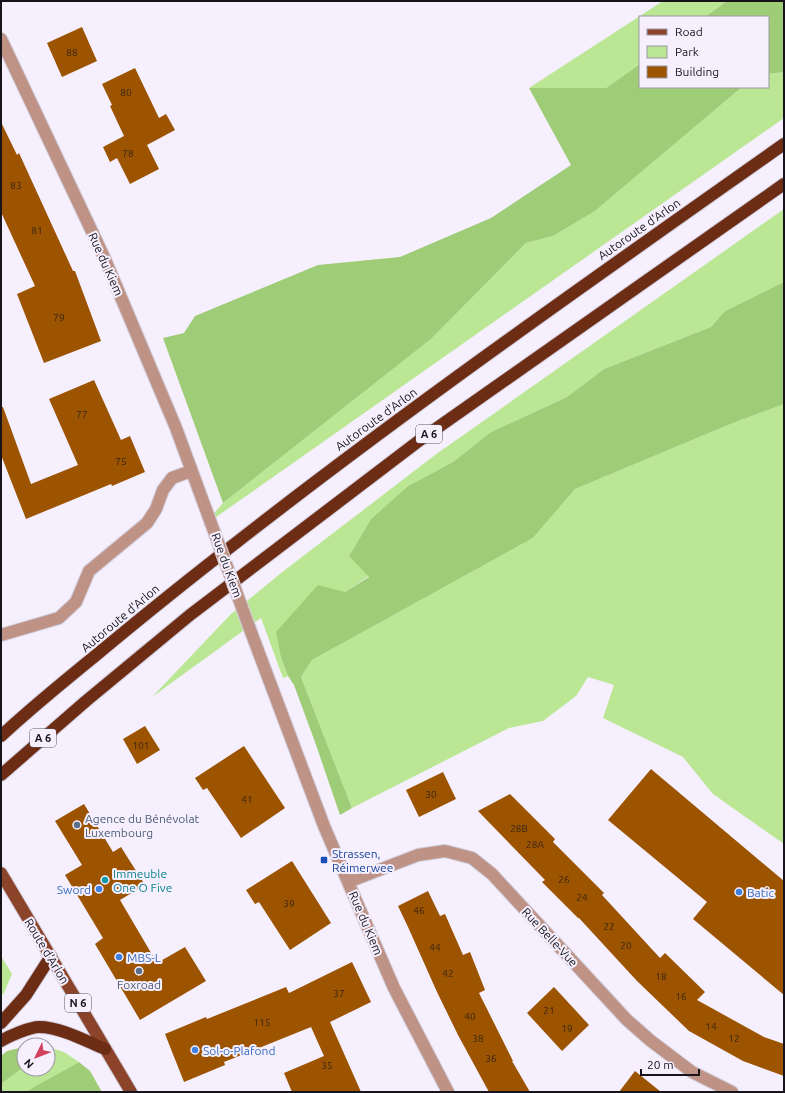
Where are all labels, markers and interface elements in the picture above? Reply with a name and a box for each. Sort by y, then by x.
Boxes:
legend [639,16,769,88]
text: Road [675,25,703,38]
text: Park [675,45,699,58]
house number: 88 [66,47,78,58]
text: Building [675,65,719,78]
house number: 80 [120,87,132,98]
house number: 78 [122,148,134,159]
house number: 83 [10,180,22,191]
street label: Autoroute d'Arlon [595,196,683,262]
house number: 81 [31,225,43,236]
street label: Rue du Kiem [86,230,126,298]
house number: 79 [53,312,65,323]
street label: Autoroute d'Arlon [333,385,419,453]
house number: 77 [76,409,88,420]
road number: A 6 [416,425,442,443]
house number: 75 [115,456,127,467]
street label: Rue du Kiem [209,531,245,599]
street label: Autoroute d'Arlon [79,582,161,654]
road number: A 6 [30,729,56,747]
house number: 101 [133,740,149,751]
house number: 30 [425,789,437,800]
house number: 41 [241,794,253,805]
place label: Agence du Bénévolat Luxembourg [85,812,200,839]
marker: Agence du Bénévolat Luxembourg [72,820,82,830]
house number: 28B [510,823,528,834]
house number: 28A [526,839,544,850]
place label: Strassen, Réimerwee [332,847,393,874]
marker: Strassen, Réimerwee [319,855,329,865]
place label: Immeuble One O Five [113,867,172,894]
house number: 26 [558,874,570,885]
marker: Immeuble One O Five [100,875,110,885]
place label: Sword [57,883,91,896]
marker: Sword [94,884,104,894]
place label: Batic [747,886,774,899]
marker: Batic [734,887,744,897]
street label: Rue du Kiem [347,889,385,957]
house number: 24 [576,892,588,903]
house number: 39 [283,898,295,909]
house number: 46 [413,905,425,916]
street label: Rue Belle-Vue [520,905,580,969]
street label: Route d'Arlon [22,916,72,986]
house number: 22 [603,921,615,932]
house number: 20 [620,940,632,951]
house number: 44 [429,942,441,953]
place label: MBS-L [127,951,161,964]
marker: MBS-L [114,952,124,962]
marker: Foxroad [134,966,144,976]
house number: 42 [442,968,454,979]
house number: 18 [655,971,667,982]
place label: Foxroad [117,978,161,991]
house number: 37 [333,988,345,999]
house number: 16 [675,991,687,1002]
road number: N 6 [65,994,91,1012]
house number: 21 [543,1005,555,1016]
house number: 40 [464,1011,476,1022]
house number: 115 [254,1017,270,1028]
house number: 14 [705,1021,717,1032]
house number: 19 [561,1023,573,1034]
house number: 38 [472,1033,484,1044]
house number: 12 [728,1033,740,1044]
north arrow [16,1037,56,1077]
place label: Sol-o-Plafond [203,1044,275,1057]
marker: Sol-o-Plafond [190,1045,200,1055]
scale bar [641,1051,699,1077]
house number: 36 [485,1053,497,1064]
text: N [21,1057,36,1071]
text: 20 m [647,1058,674,1071]
house number: 35 [321,1060,333,1071]

